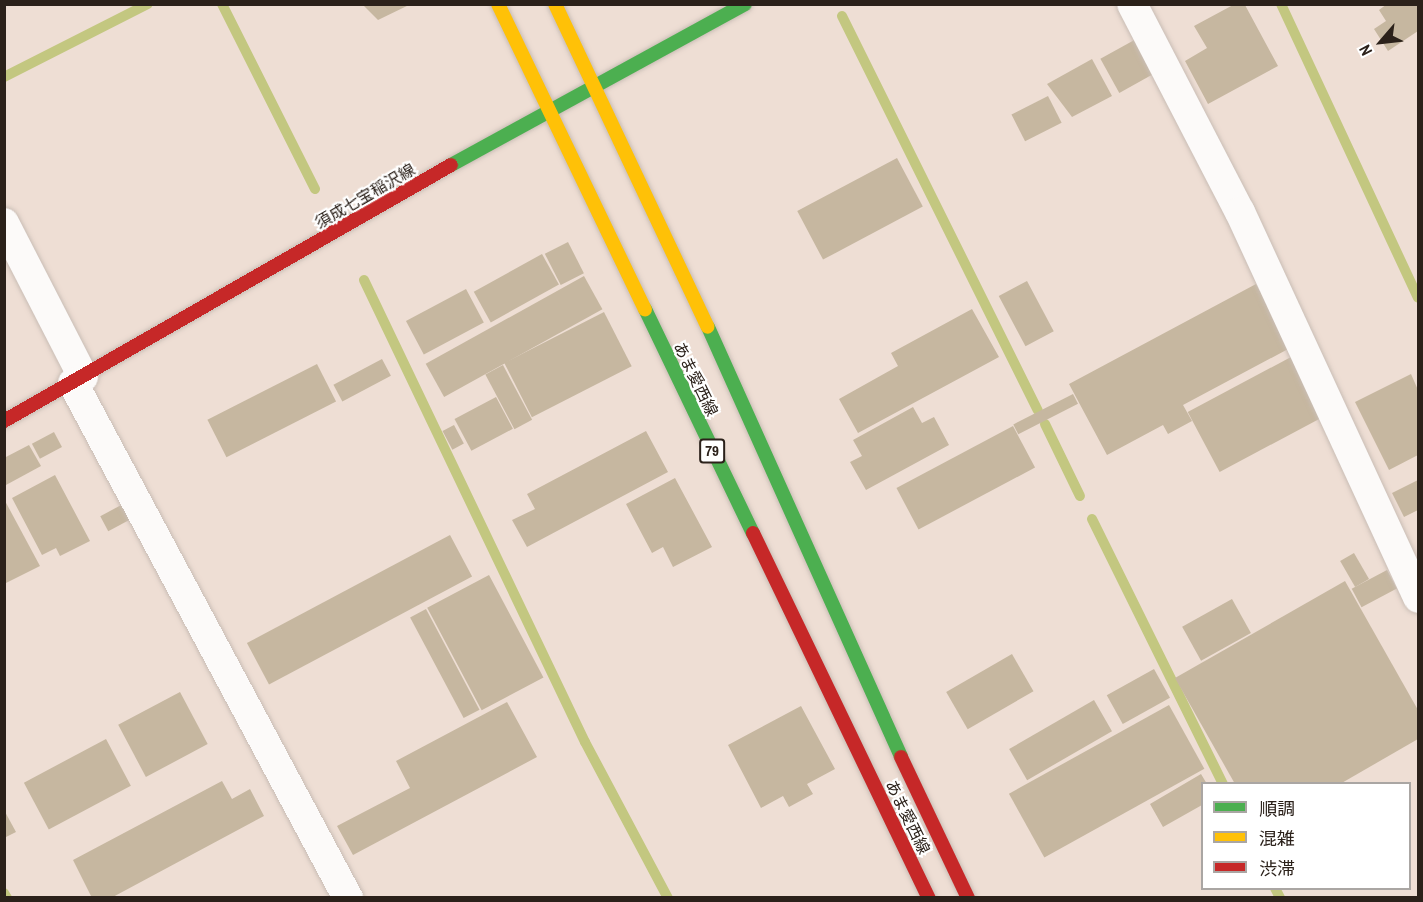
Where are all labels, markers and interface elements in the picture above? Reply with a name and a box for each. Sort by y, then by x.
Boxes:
north arrow [1351,12,1411,72]
text: N [1353,41,1377,60]
street label: 須成七宝稲沢線 [312,160,418,232]
street label: あま愛西線 [670,339,722,419]
road number: 79 [698,439,726,463]
street label: あま愛西線 [882,777,934,857]
legend [1201,782,1411,890]
text: 順調 [1259,796,1295,821]
text: 混雑 [1259,826,1295,851]
text: 渋滞 [1259,856,1295,881]

